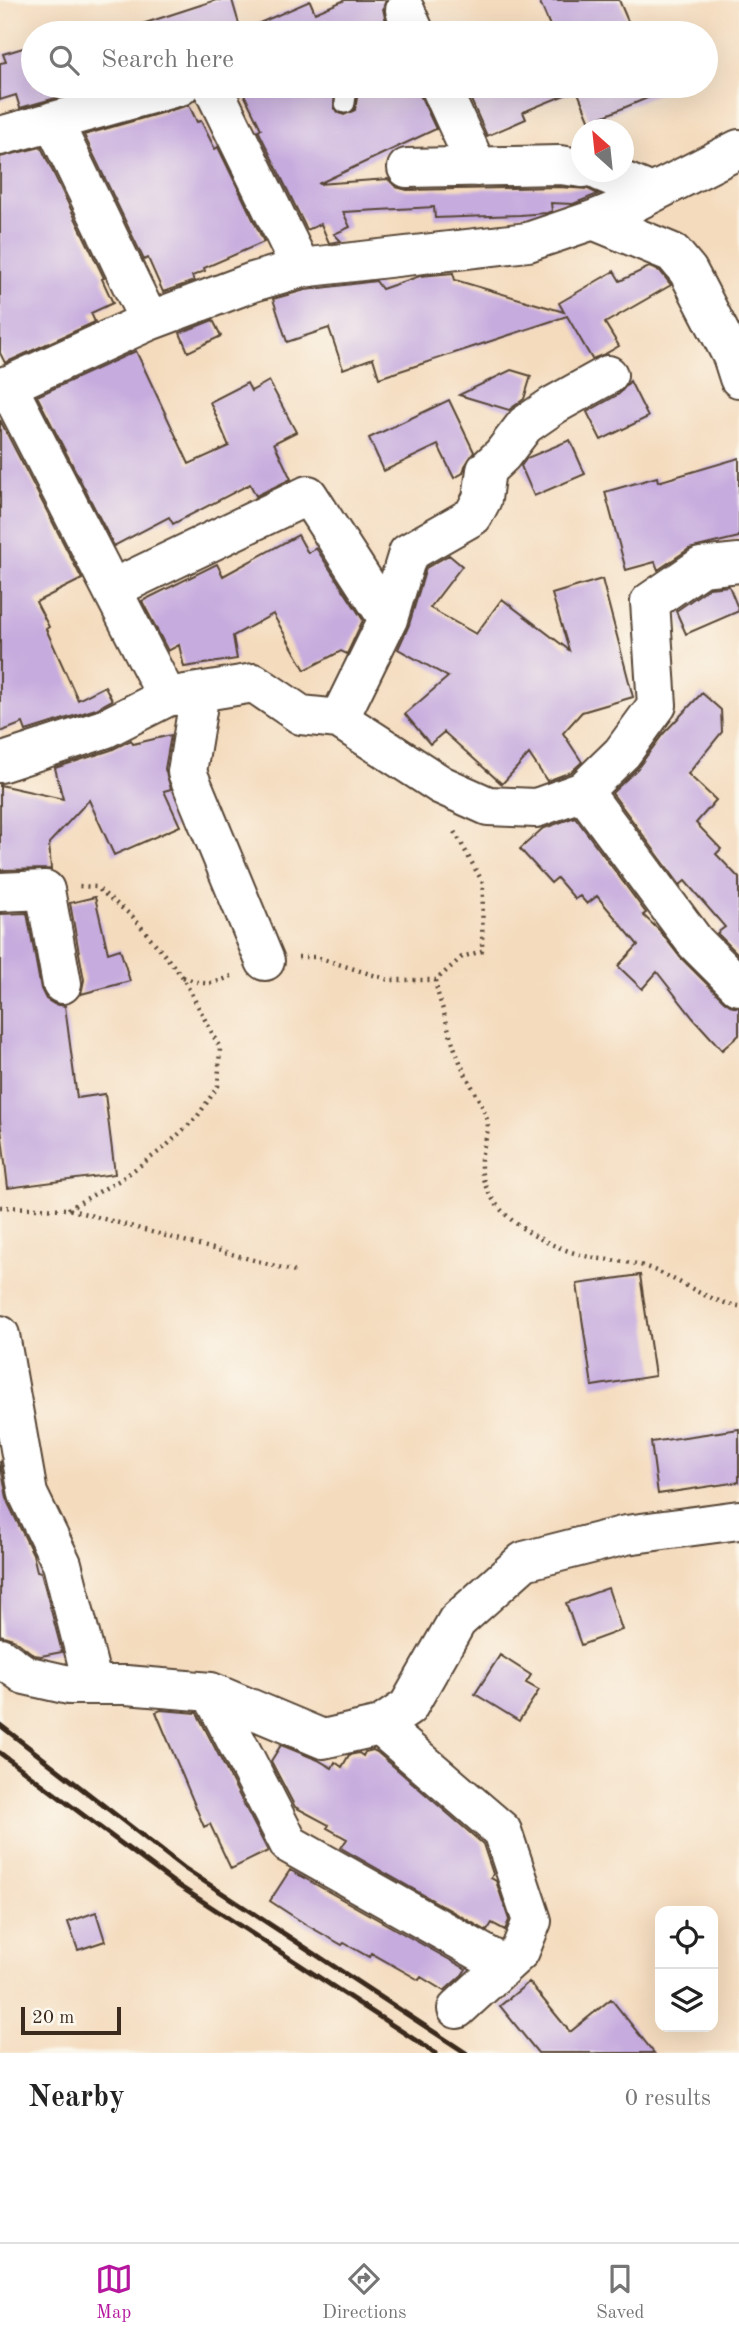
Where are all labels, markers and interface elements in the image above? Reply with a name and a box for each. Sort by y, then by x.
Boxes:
search box [21,21,718,98]
icon: search [45,41,83,79]
text: Search here [101,47,234,73]
north arrow [571,119,634,182]
map controls [655,1906,718,2032]
button: locate [655,1906,718,1969]
button: layers [655,1969,718,2032]
scale bar [21,2004,121,2036]
text: 20 m [32,2009,74,2028]
text: Nearby [28,2083,125,2113]
text: 0 results [625,2087,711,2110]
tab: Map [95,2260,133,2325]
tab: Directions [322,2260,407,2325]
tab: Saved [596,2260,644,2325]

